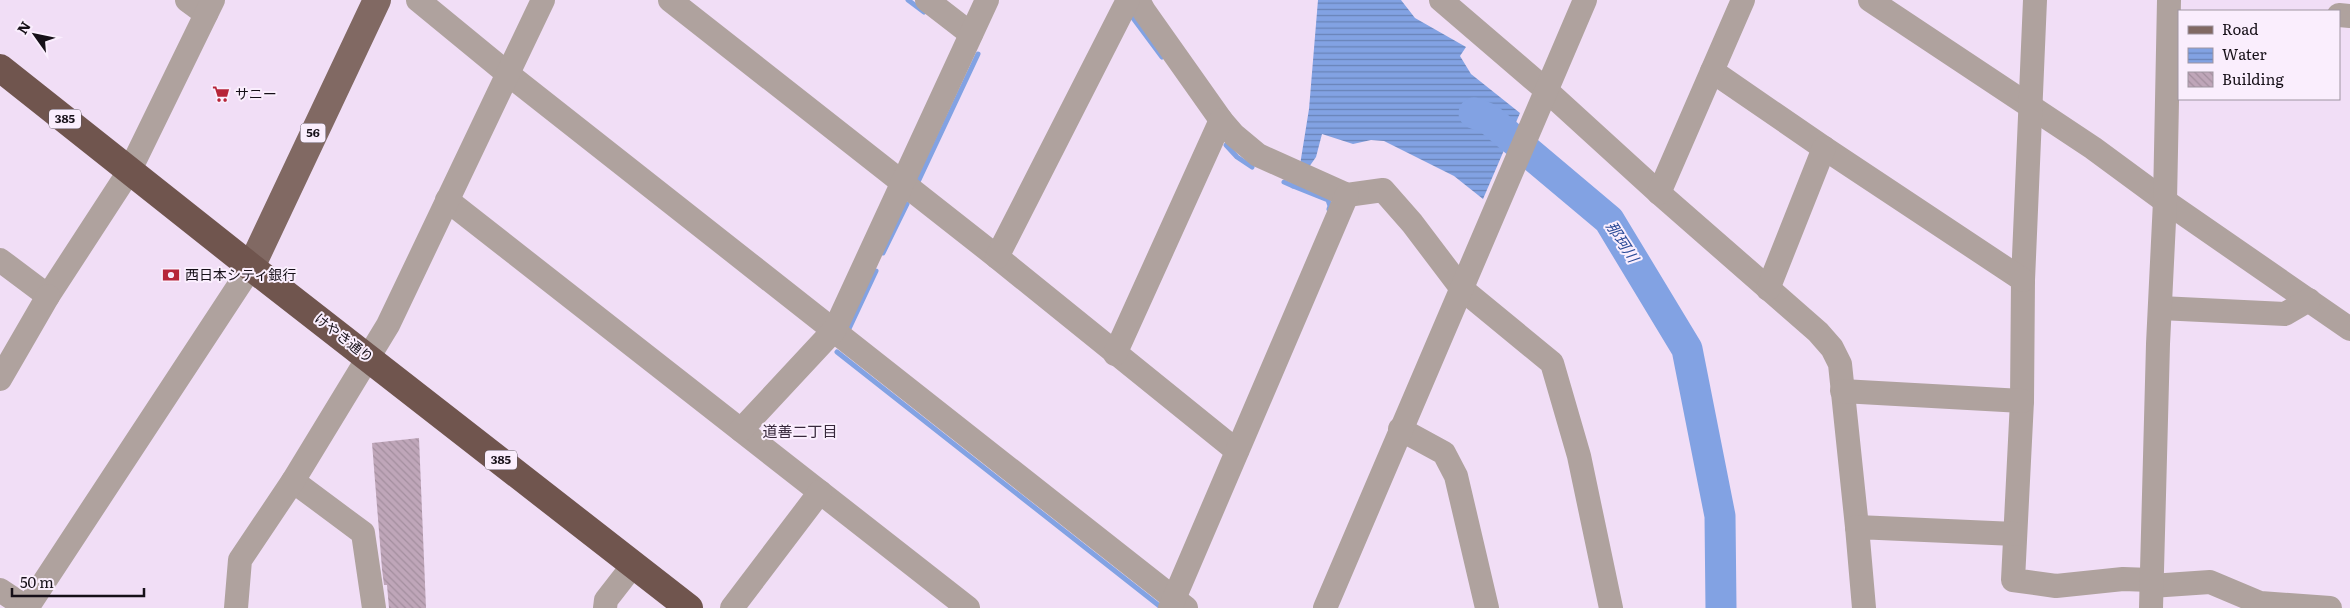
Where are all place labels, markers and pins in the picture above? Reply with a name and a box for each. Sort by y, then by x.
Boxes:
place label: サニー [235,83,277,103]
supermarket icon: サニー [211,84,231,104]
place label: 西日本シティ銀行 [185,264,296,284]
bank icon: 西日本シティ銀行 [161,265,181,285]

